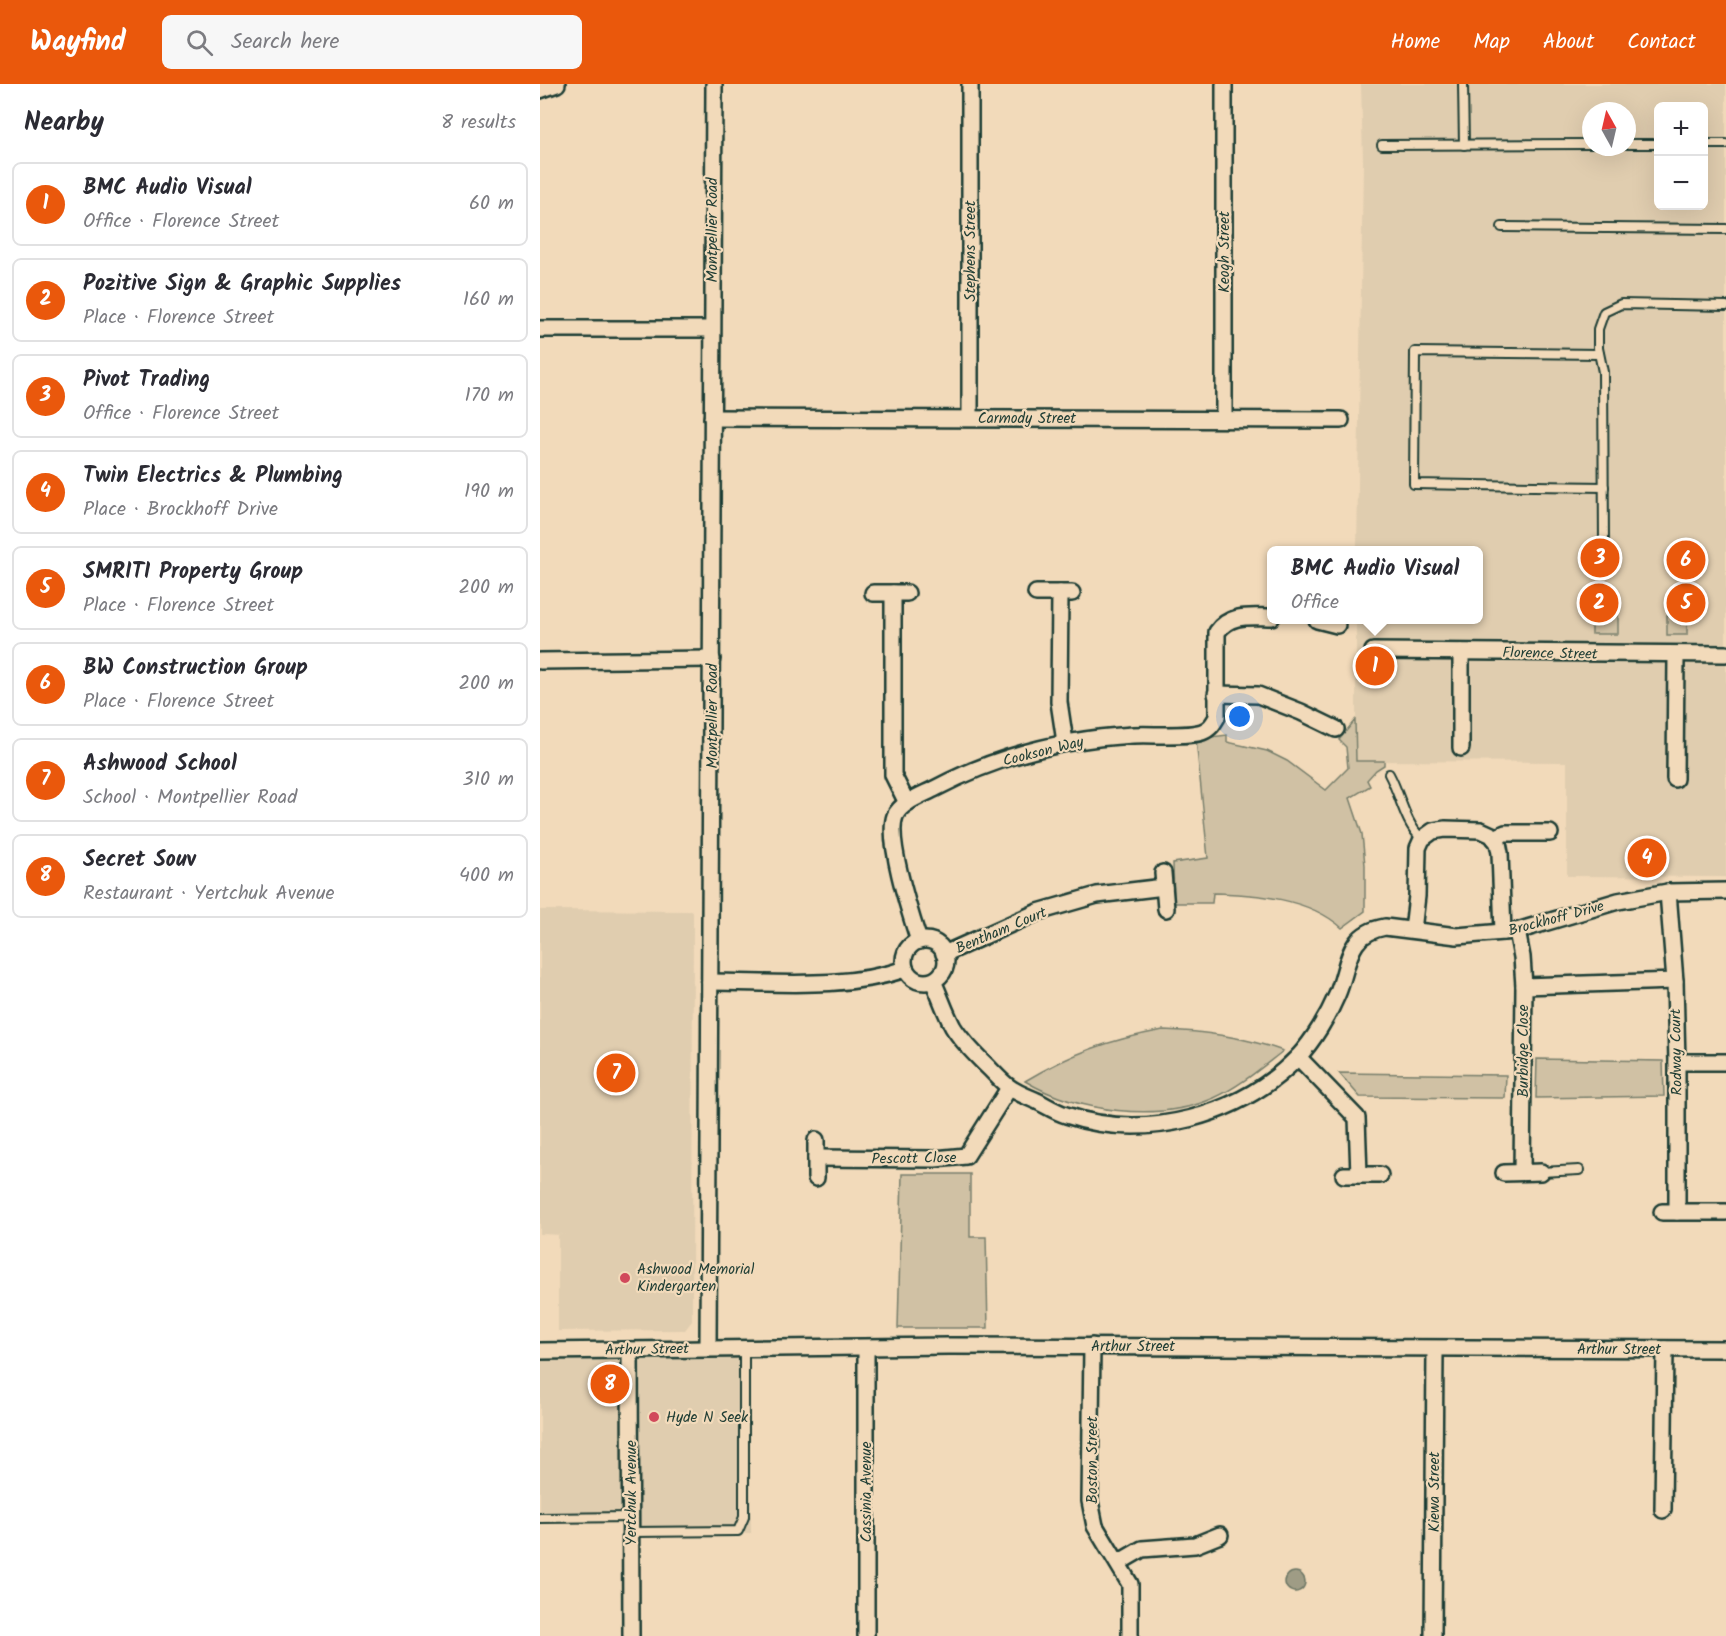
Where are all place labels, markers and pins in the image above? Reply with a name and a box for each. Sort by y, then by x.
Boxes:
pin: 3 [1580,536,1620,580]
pin: 6 [1666,538,1706,582]
pin: 2 [1580,580,1618,626]
pin: 5 [1666,580,1706,626]
pin: 1 [1356,644,1394,688]
pin: 4 [1628,836,1666,880]
pin: 7 [596,1050,636,1096]
place label: Ashwood Memorial Kindergarten [637,1258,755,1299]
marker: Ashwood Memorial Kindergarten [618,1271,632,1285]
pin: 8 [590,1362,630,1406]
place label: Hyde N Seek [666,1406,749,1430]
marker: Hyde N Seek [647,1410,661,1424]

